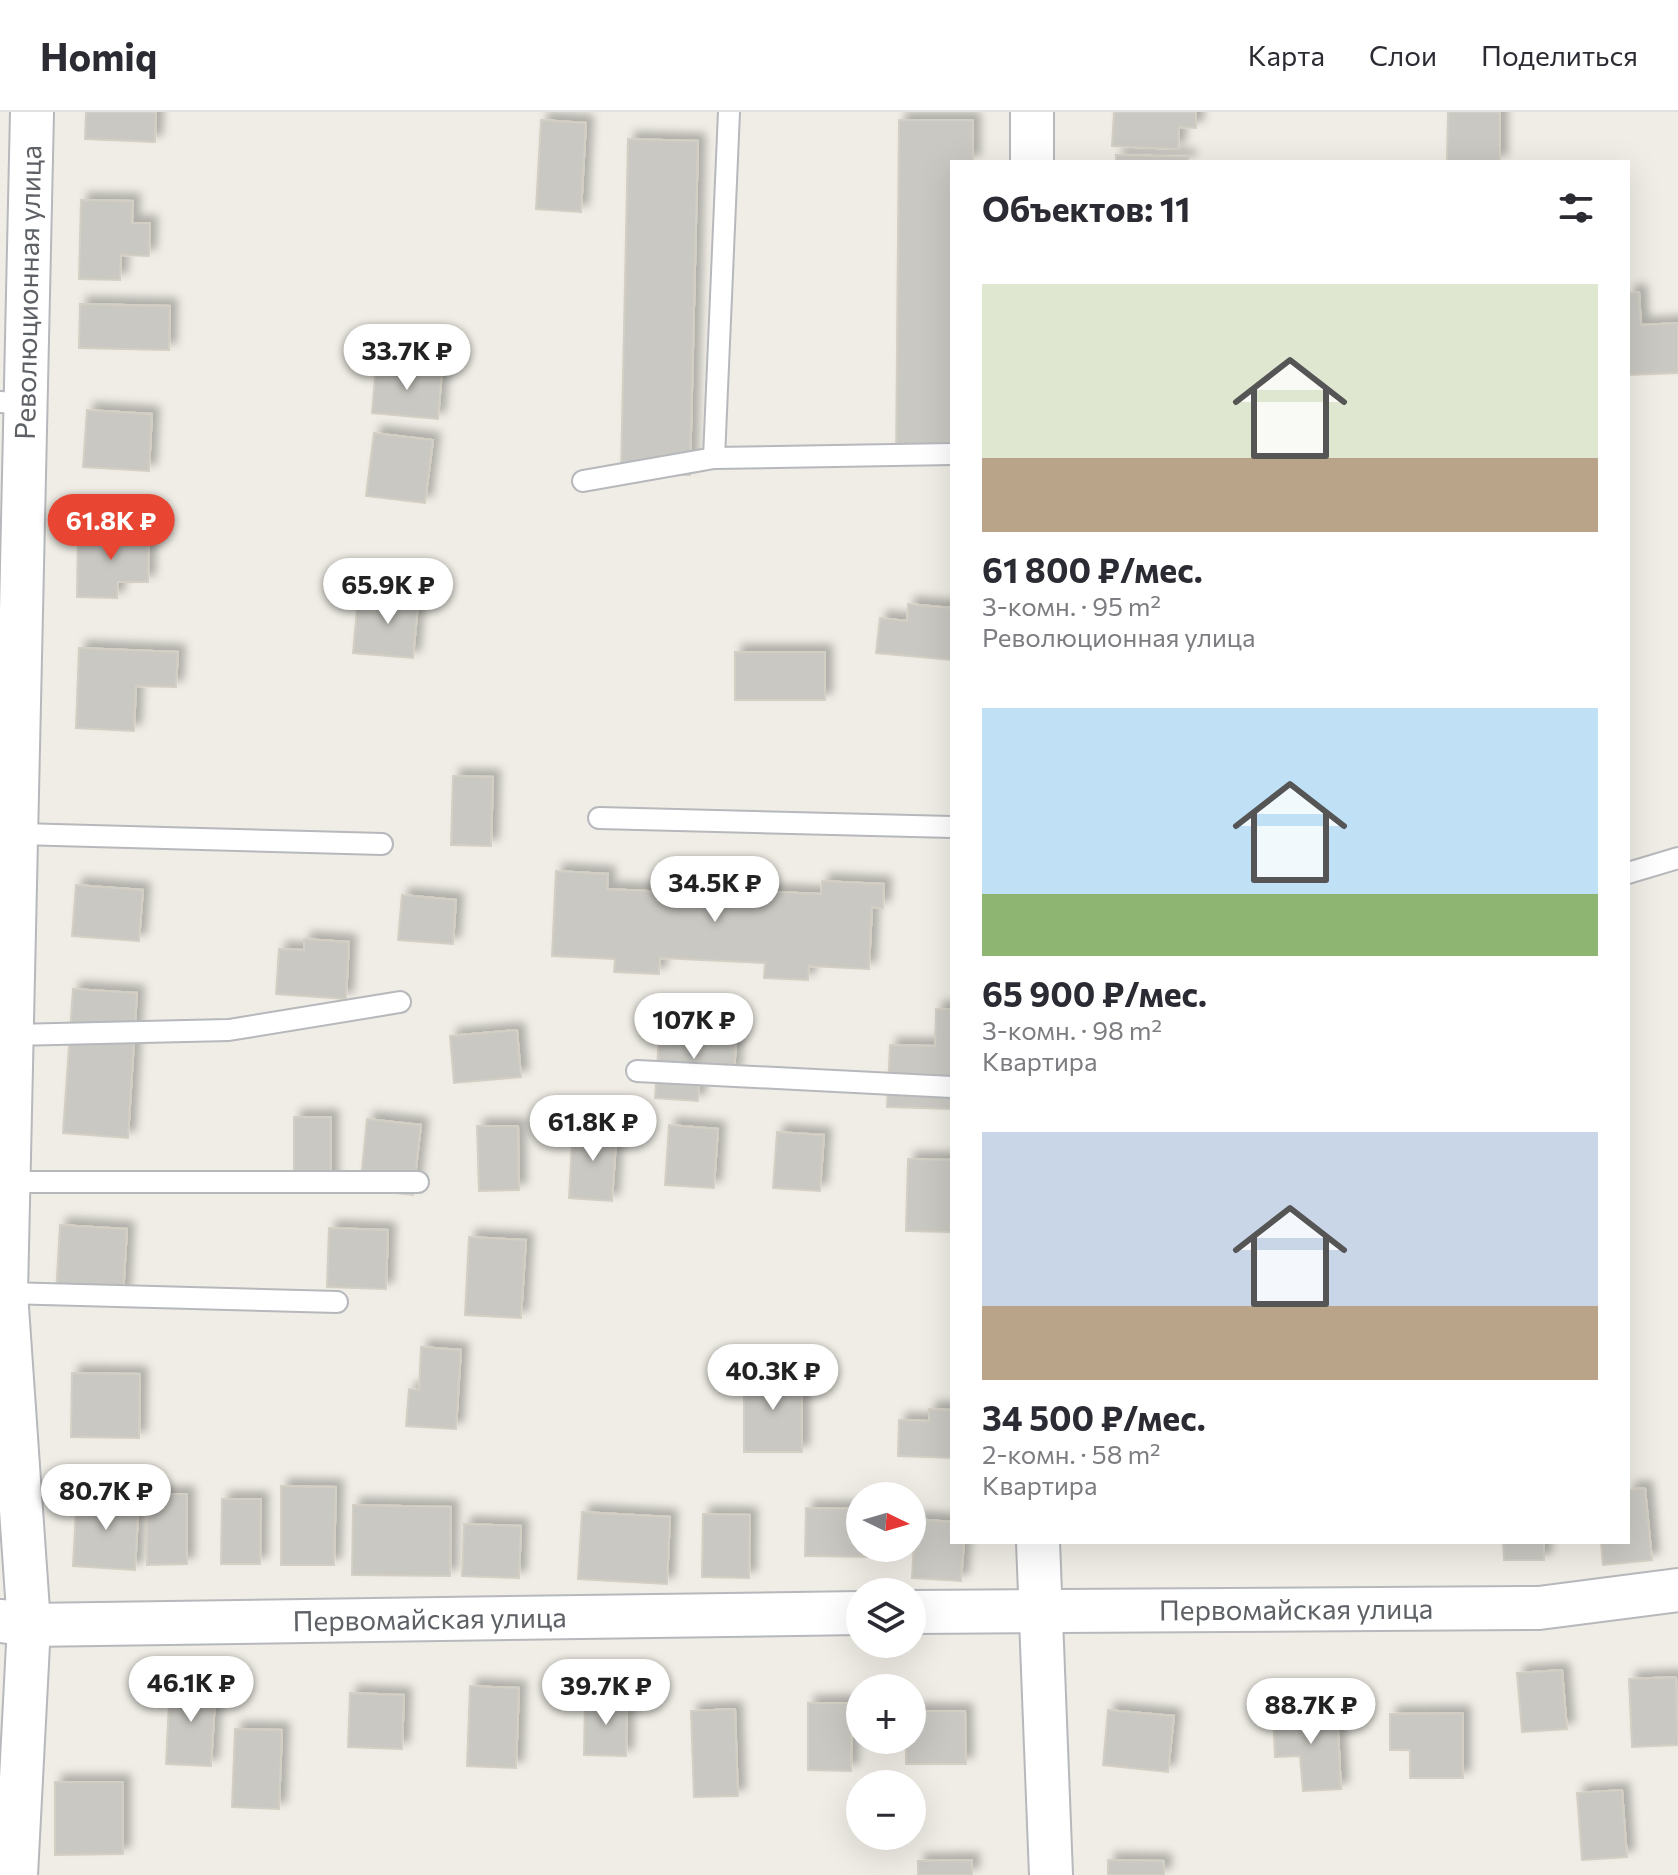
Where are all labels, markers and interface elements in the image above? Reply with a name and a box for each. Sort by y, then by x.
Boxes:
text: Homiq [40,32,157,79]
text: Карта [1248,38,1325,72]
text: Слои [1369,38,1437,72]
text: Поделиться [1481,38,1638,72]
street label: Революционная улица [7,145,47,440]
icon: filters [1554,186,1598,230]
text: Объектов: 11 [982,187,1190,229]
pin: 33.7K ₽ [333,324,481,392]
text: 33.7K ₽ [362,334,452,365]
icon: home [1218,336,1362,480]
pin: 61.8K ₽ [37,494,185,562]
text: 61.8K ₽ [66,504,156,535]
text: 61 800 ₽/мес. [982,548,1203,590]
pin: 65.9K ₽ [314,558,462,626]
text: 65.9K ₽ [341,568,435,599]
text: 3-комн. · 95 m² [982,590,1161,621]
text: Революционная улица [982,621,1255,652]
icon: home [1218,760,1362,904]
pin: 34.5K ₽ [641,856,789,924]
text: 34.5K ₽ [668,866,762,897]
text: 65 900 ₽/мес. [982,972,1207,1014]
pin: 107K ₽ [629,993,759,1061]
text: 107K ₽ [652,1003,736,1034]
text: 3-комн. · 98 m² [982,1014,1162,1045]
text: Квартира [982,1045,1098,1076]
pin: 61.8K ₽ [519,1095,667,1163]
text: 61.8K ₽ [548,1105,638,1136]
icon: home [1218,1184,1362,1328]
pin: 40.3K ₽ [699,1344,847,1412]
text: 40.3K ₽ [725,1354,821,1385]
text: 34 500 ₽/мес. [982,1396,1206,1438]
text: 2-комн. · 58 m² [982,1438,1161,1469]
pin: 80.7K ₽ [32,1464,180,1532]
text: Квартира [982,1469,1098,1500]
text: 80.7K ₽ [59,1474,153,1505]
north arrow [846,1482,926,1562]
map controls [846,1482,926,1850]
button: layers [846,1578,926,1658]
street label: Первомайская улица [1159,1591,1433,1626]
street label: Первомайская улица [292,1599,567,1637]
pin: 46.1K ₽ [117,1656,265,1724]
pin: 39.7K ₽ [532,1659,680,1727]
text: 46.1K ₽ [147,1666,235,1697]
text: 39.7K ₽ [560,1669,652,1700]
button: + [846,1674,926,1754]
pin: 88.7K ₽ [1237,1678,1385,1746]
text: 88.7K ₽ [1265,1688,1357,1719]
button: − [846,1770,926,1850]

